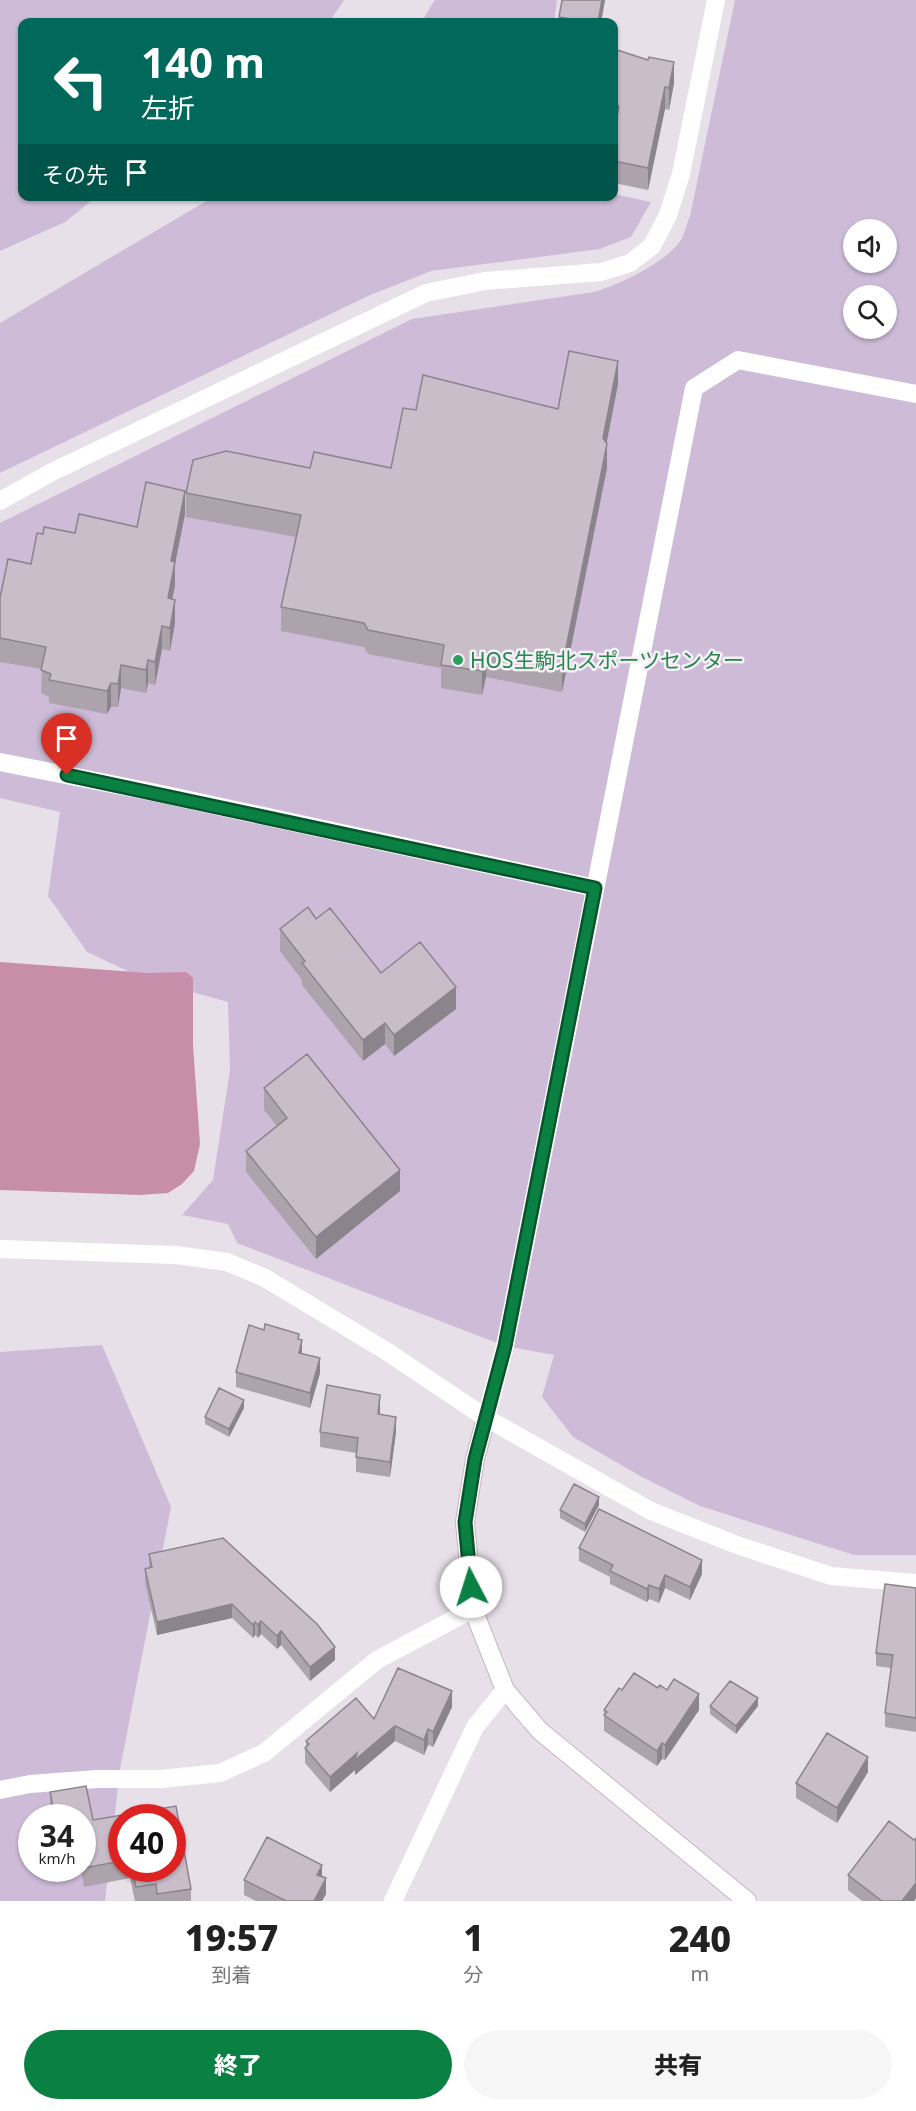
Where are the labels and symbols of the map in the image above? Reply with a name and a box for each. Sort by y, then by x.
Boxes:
place label: HOS生駒北スポーツセンター [470,646,744,674]
marker: HOS生駒北スポーツセンター [451,653,465,667]
pin [41,713,92,775]
position arrow [439,1555,503,1619]
speed limit sign: 40 [108,1804,186,1882]

